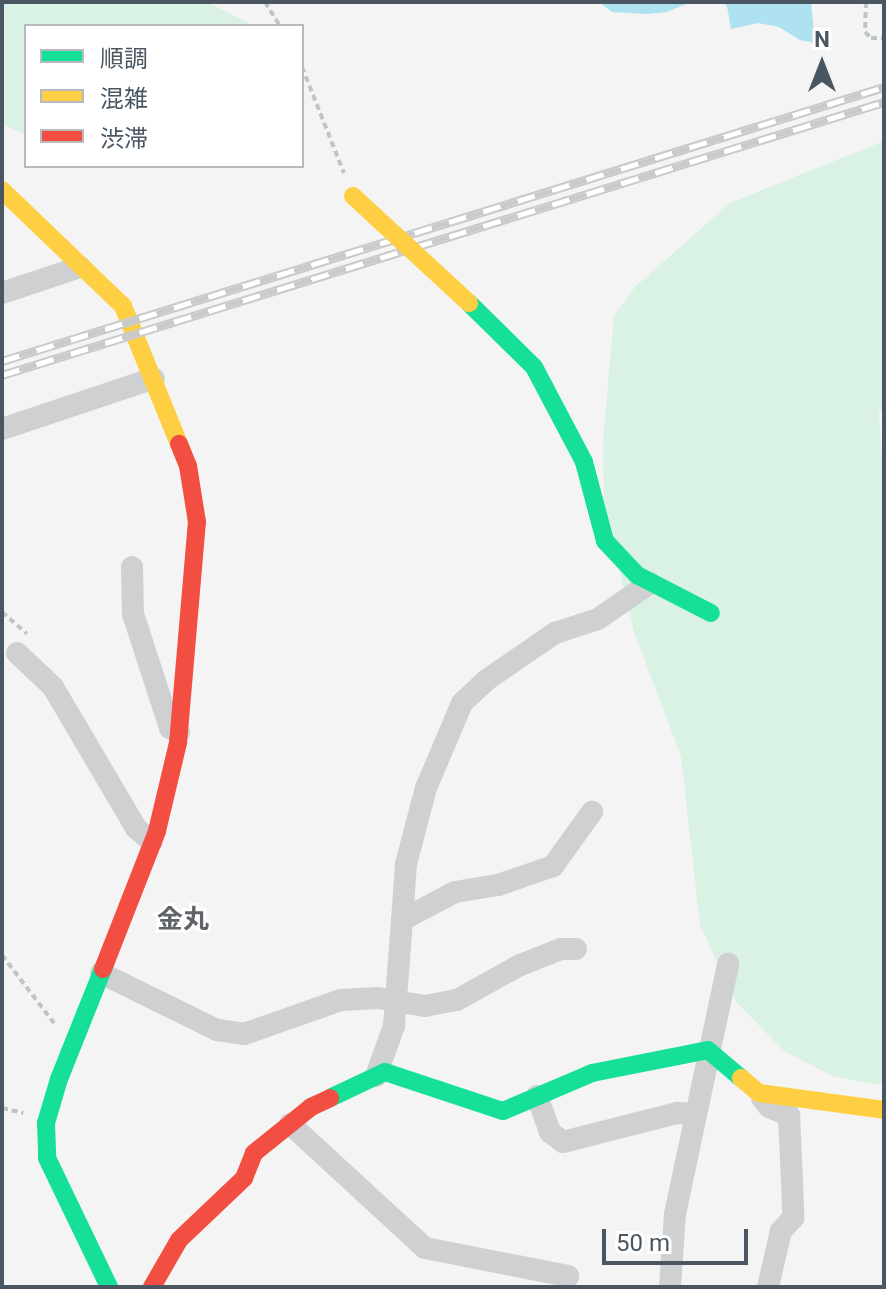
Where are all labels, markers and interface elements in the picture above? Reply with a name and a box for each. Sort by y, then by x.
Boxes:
legend [24,24,304,168]
north arrow [782,24,862,104]
text: N [814,27,830,52]
text: 順調 [100,45,148,73]
text: 混雑 [100,85,148,113]
text: 渋滞 [100,125,148,153]
district label: 金丸 [157,904,209,936]
scale bar [606,1213,752,1263]
text: 50 m [616,1229,670,1257]

